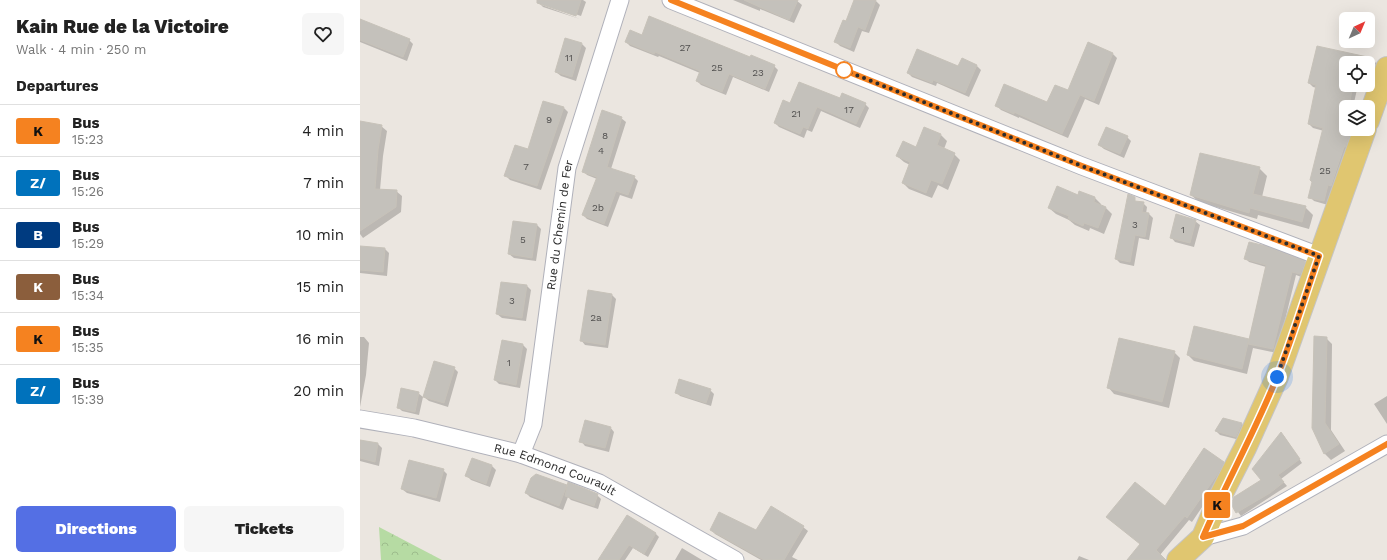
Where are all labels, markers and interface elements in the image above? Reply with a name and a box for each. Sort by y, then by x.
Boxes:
north arrow [1339,12,1375,48]
map controls [1339,12,1375,136]
button: heart [302,13,344,55]
text: Kain Rue de la Victoire [16,15,229,38]
text: Walk · 4 min · 250 m [16,42,146,57]
house number: 27 [679,42,691,53]
house number: 11 [565,52,573,63]
button: locate [1339,56,1375,92]
unlabelled marker [835,61,853,79]
house number: 25 [711,62,723,73]
house number: 23 [752,67,764,78]
text: Departures [16,77,99,95]
button: layers [1339,100,1375,136]
house number: 17 [844,104,854,115]
house number: 21 [791,108,801,119]
text: Bus [72,114,100,132]
house number: 9 [546,114,552,125]
text: 4 min [302,122,344,140]
text: K [33,123,43,139]
house number: 8 [602,130,608,141]
text: 15:23 [72,132,104,147]
house number: 4 [598,145,604,156]
street label: Rue du Chemin de Fer [544,158,576,291]
house number: 7 [523,161,529,172]
house number: 25 [1319,165,1331,176]
text: Bus [72,166,100,184]
text: 7 min [303,174,344,192]
text: Z/ [30,175,46,191]
text: 15:26 [72,184,104,199]
house number: 2b [592,202,604,213]
text: Bus [72,218,100,236]
house number: 3 [1132,219,1138,230]
house number: 1 [1181,224,1185,235]
text: 10 min [296,226,344,244]
text: B [33,227,43,243]
house number: 5 [520,234,526,245]
text: 15:29 [72,236,104,251]
text: Bus [72,270,100,288]
text: 15 min [297,278,344,296]
text: K [33,279,43,295]
text: 15:34 [72,288,104,303]
house number: 3 [509,295,515,306]
house number: 2a [590,312,602,323]
text: Bus [72,322,100,340]
text: 16 min [296,330,344,348]
text: K [33,331,43,347]
text: 15:35 [72,340,104,355]
house number: 1 [507,357,511,368]
your location [1267,367,1287,387]
text: Bus [72,374,100,392]
text: 20 min [293,382,344,400]
text: Z/ [30,383,46,399]
text: 15:39 [72,392,104,407]
street label: Rue Edmond Courault [493,441,619,498]
line badge: K [1204,492,1230,518]
text: K [1212,497,1222,513]
button: Directions [16,506,176,552]
button: Tickets [184,506,344,552]

